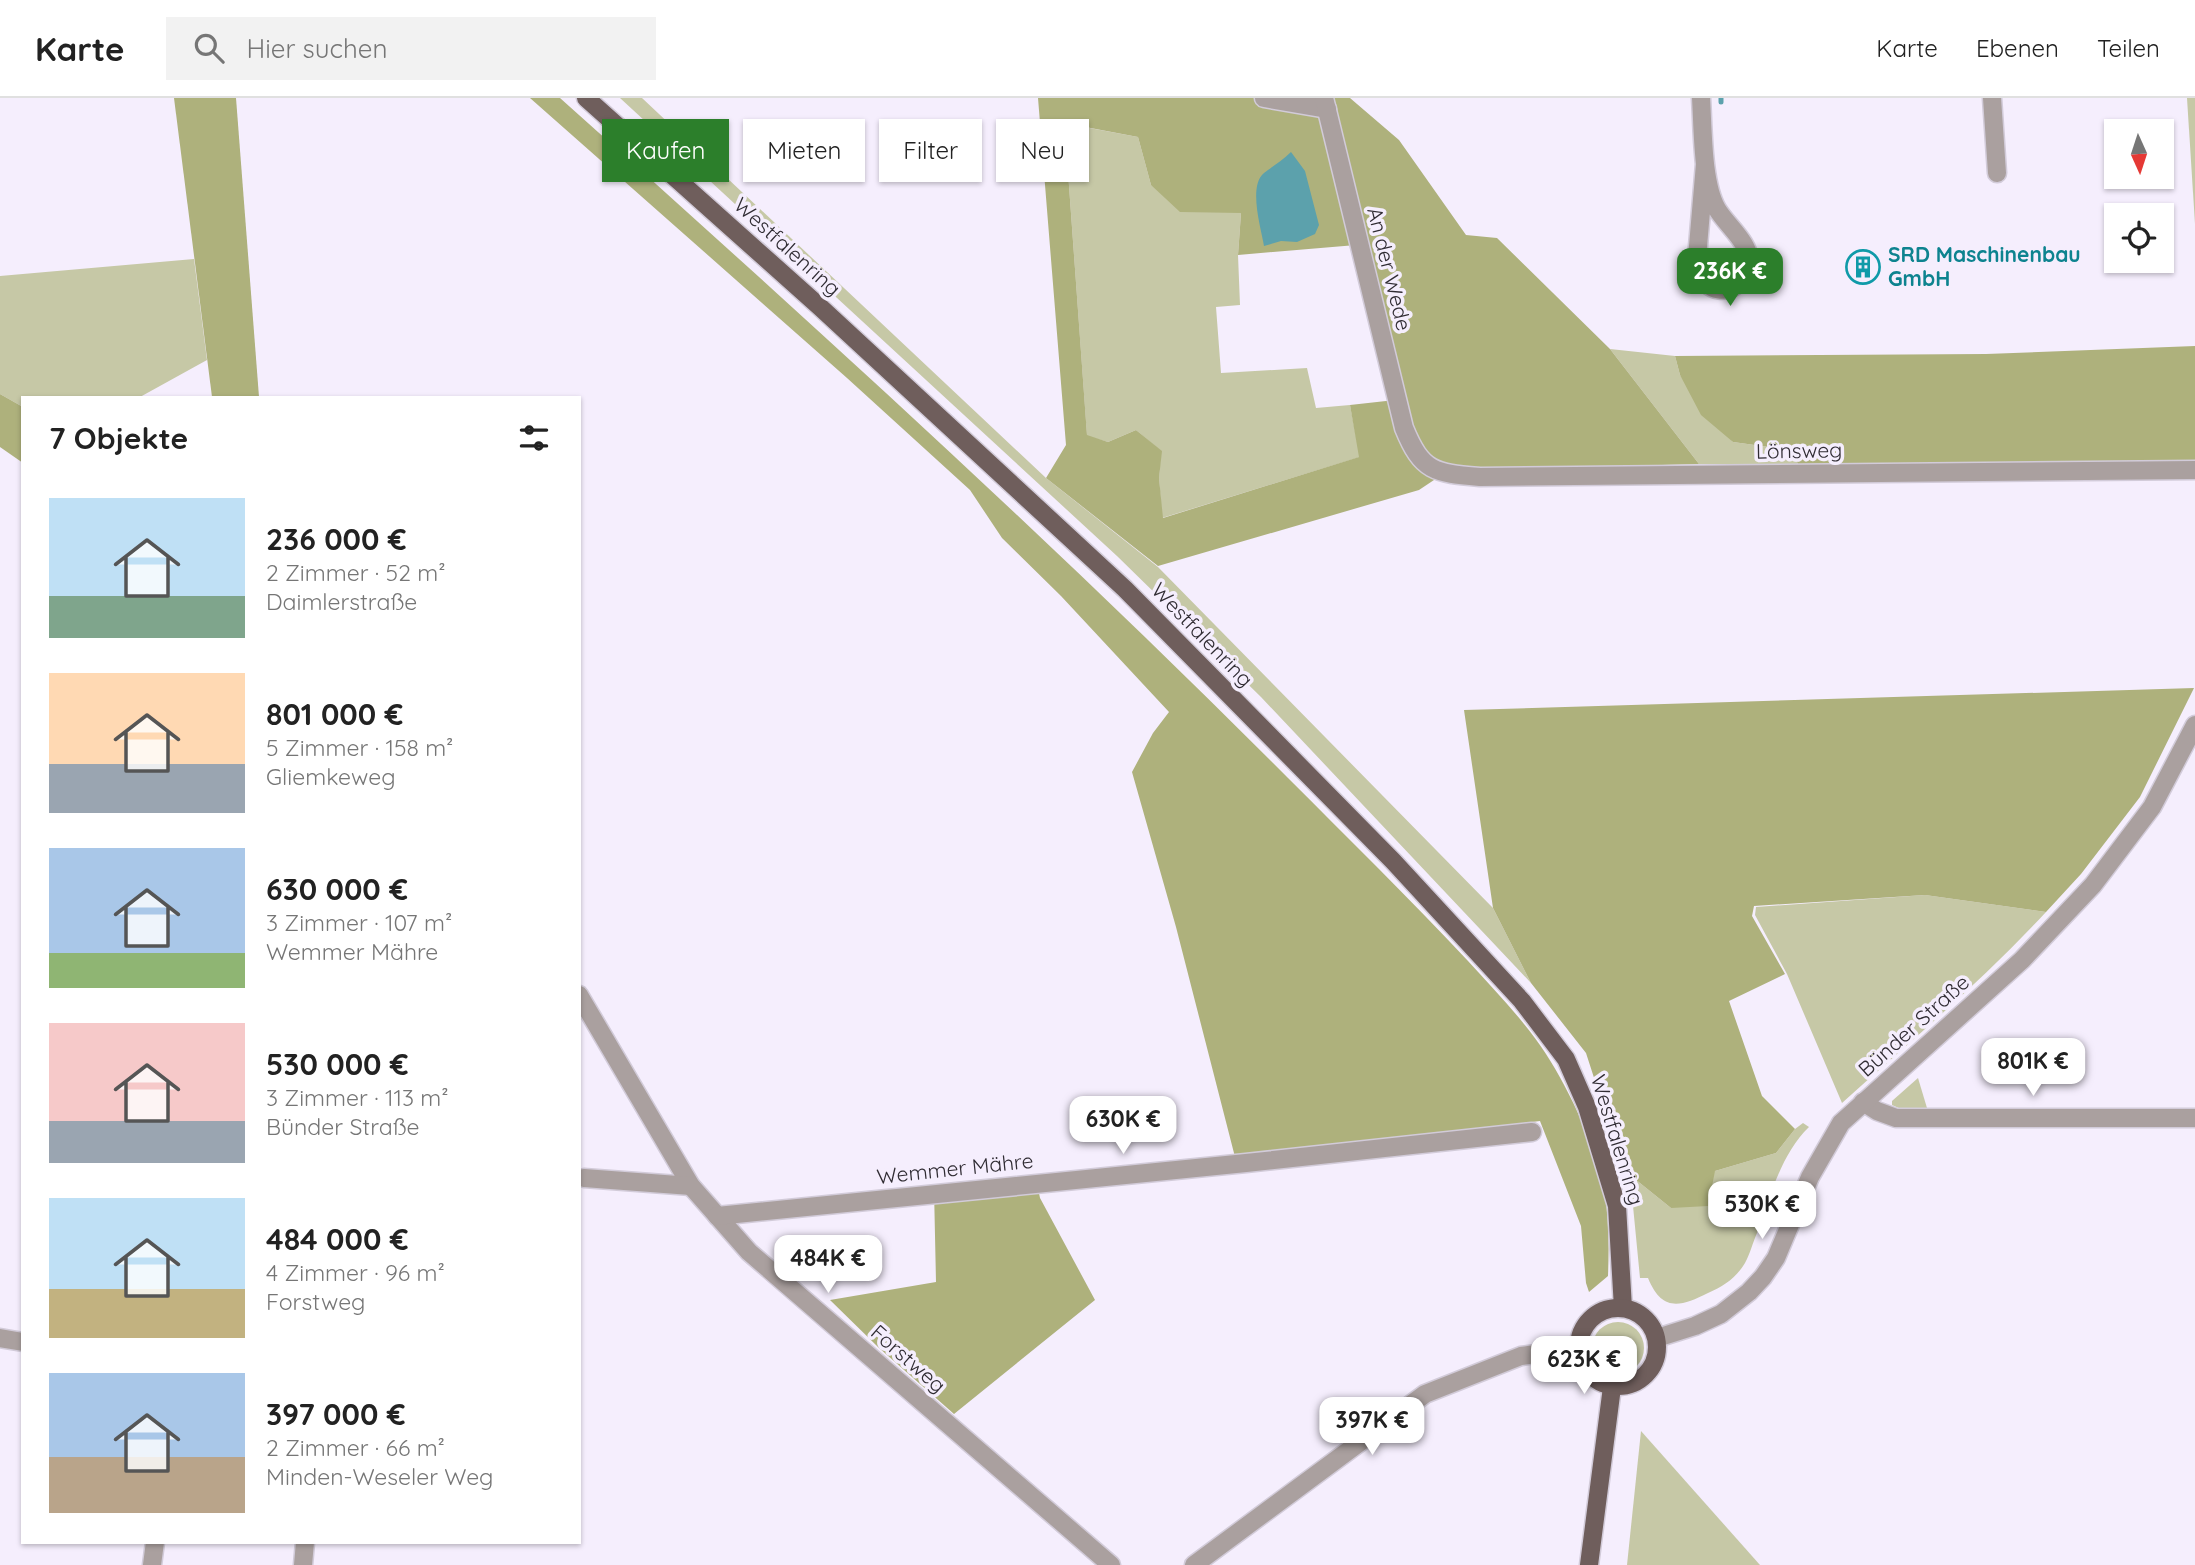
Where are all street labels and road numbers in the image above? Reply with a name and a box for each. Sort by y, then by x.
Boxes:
street label: Westfalenring [729,191,847,301]
street label: An der Wede [1362,204,1418,333]
street label: Lönsweg [1756,436,1842,464]
street label: Westfalenring [1146,577,1259,692]
street label: Bünder Straße [1853,969,1974,1082]
street label: Westfalenring [1586,1071,1650,1208]
street label: Wemmer Mähre [875,1147,1034,1189]
street label: Forstweg [866,1319,951,1398]

